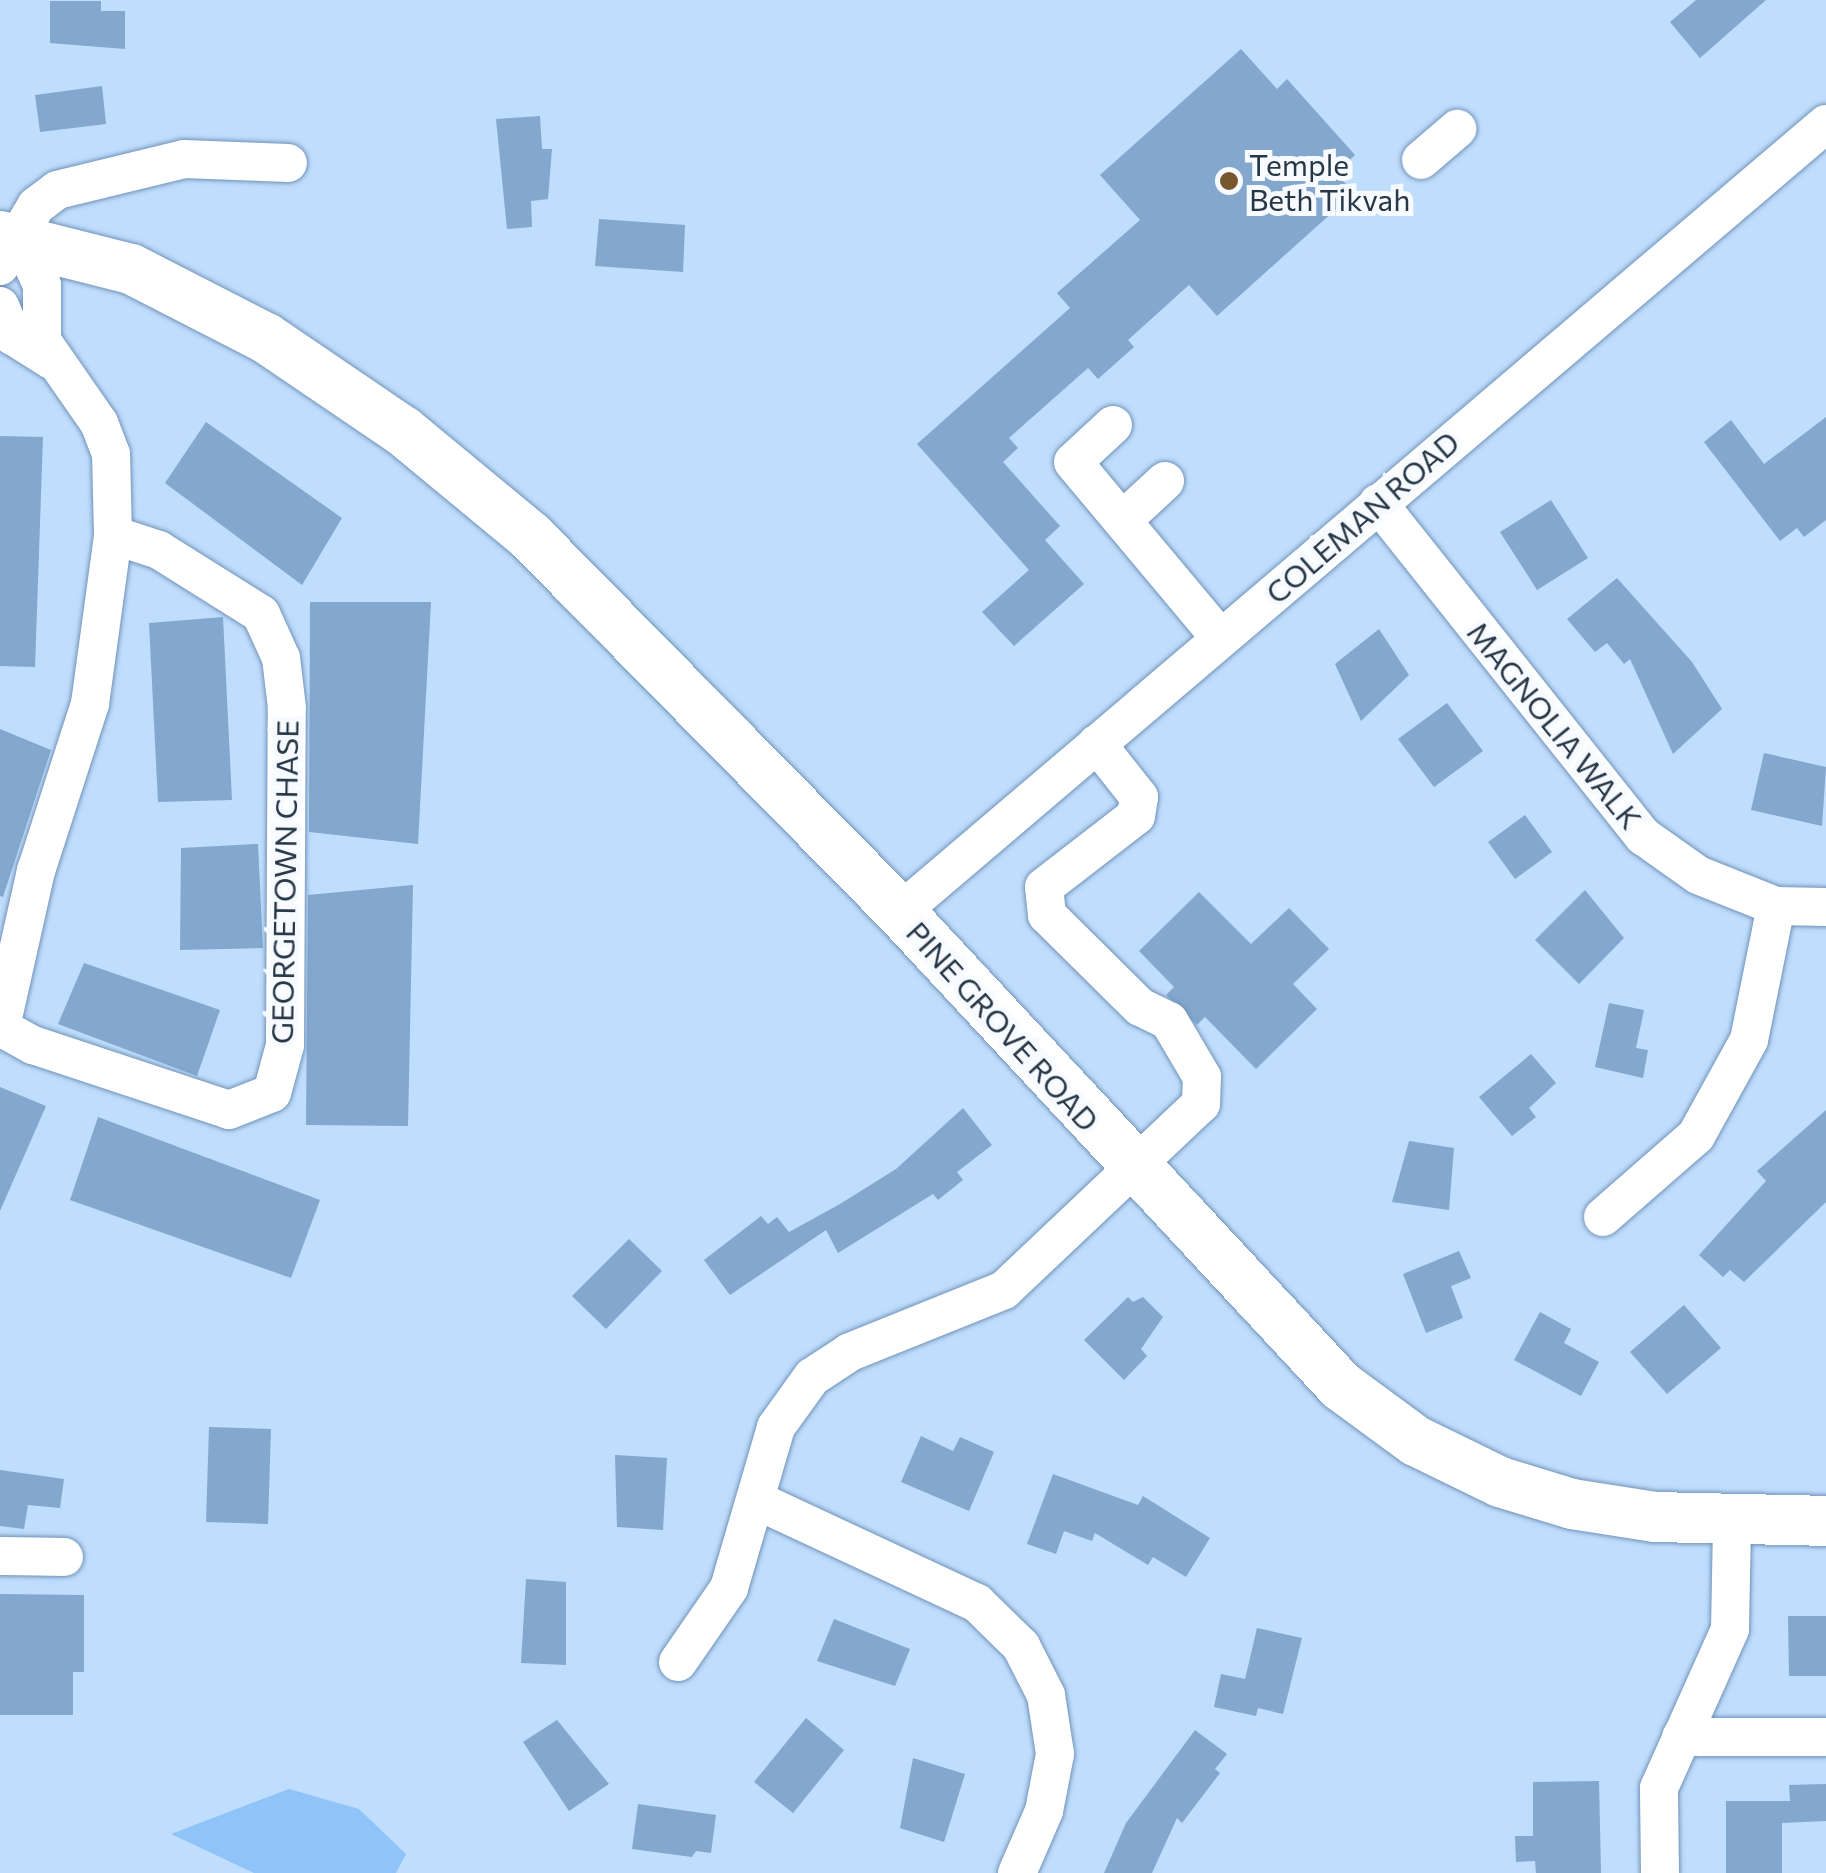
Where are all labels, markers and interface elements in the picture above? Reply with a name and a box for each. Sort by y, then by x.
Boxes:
place label: Temple Beth Tikvah [1249,146,1410,216]
marker: Temple Beth Tikvah [1218,170,1240,192]
street label: COLEMAN ROAD [1258,423,1466,611]
street label: MAGNOLIA WALK [1460,614,1650,836]
street label: GEORGETOWN CHASE [263,720,305,1044]
street label: PINE GROVE ROAD [900,914,1106,1138]

